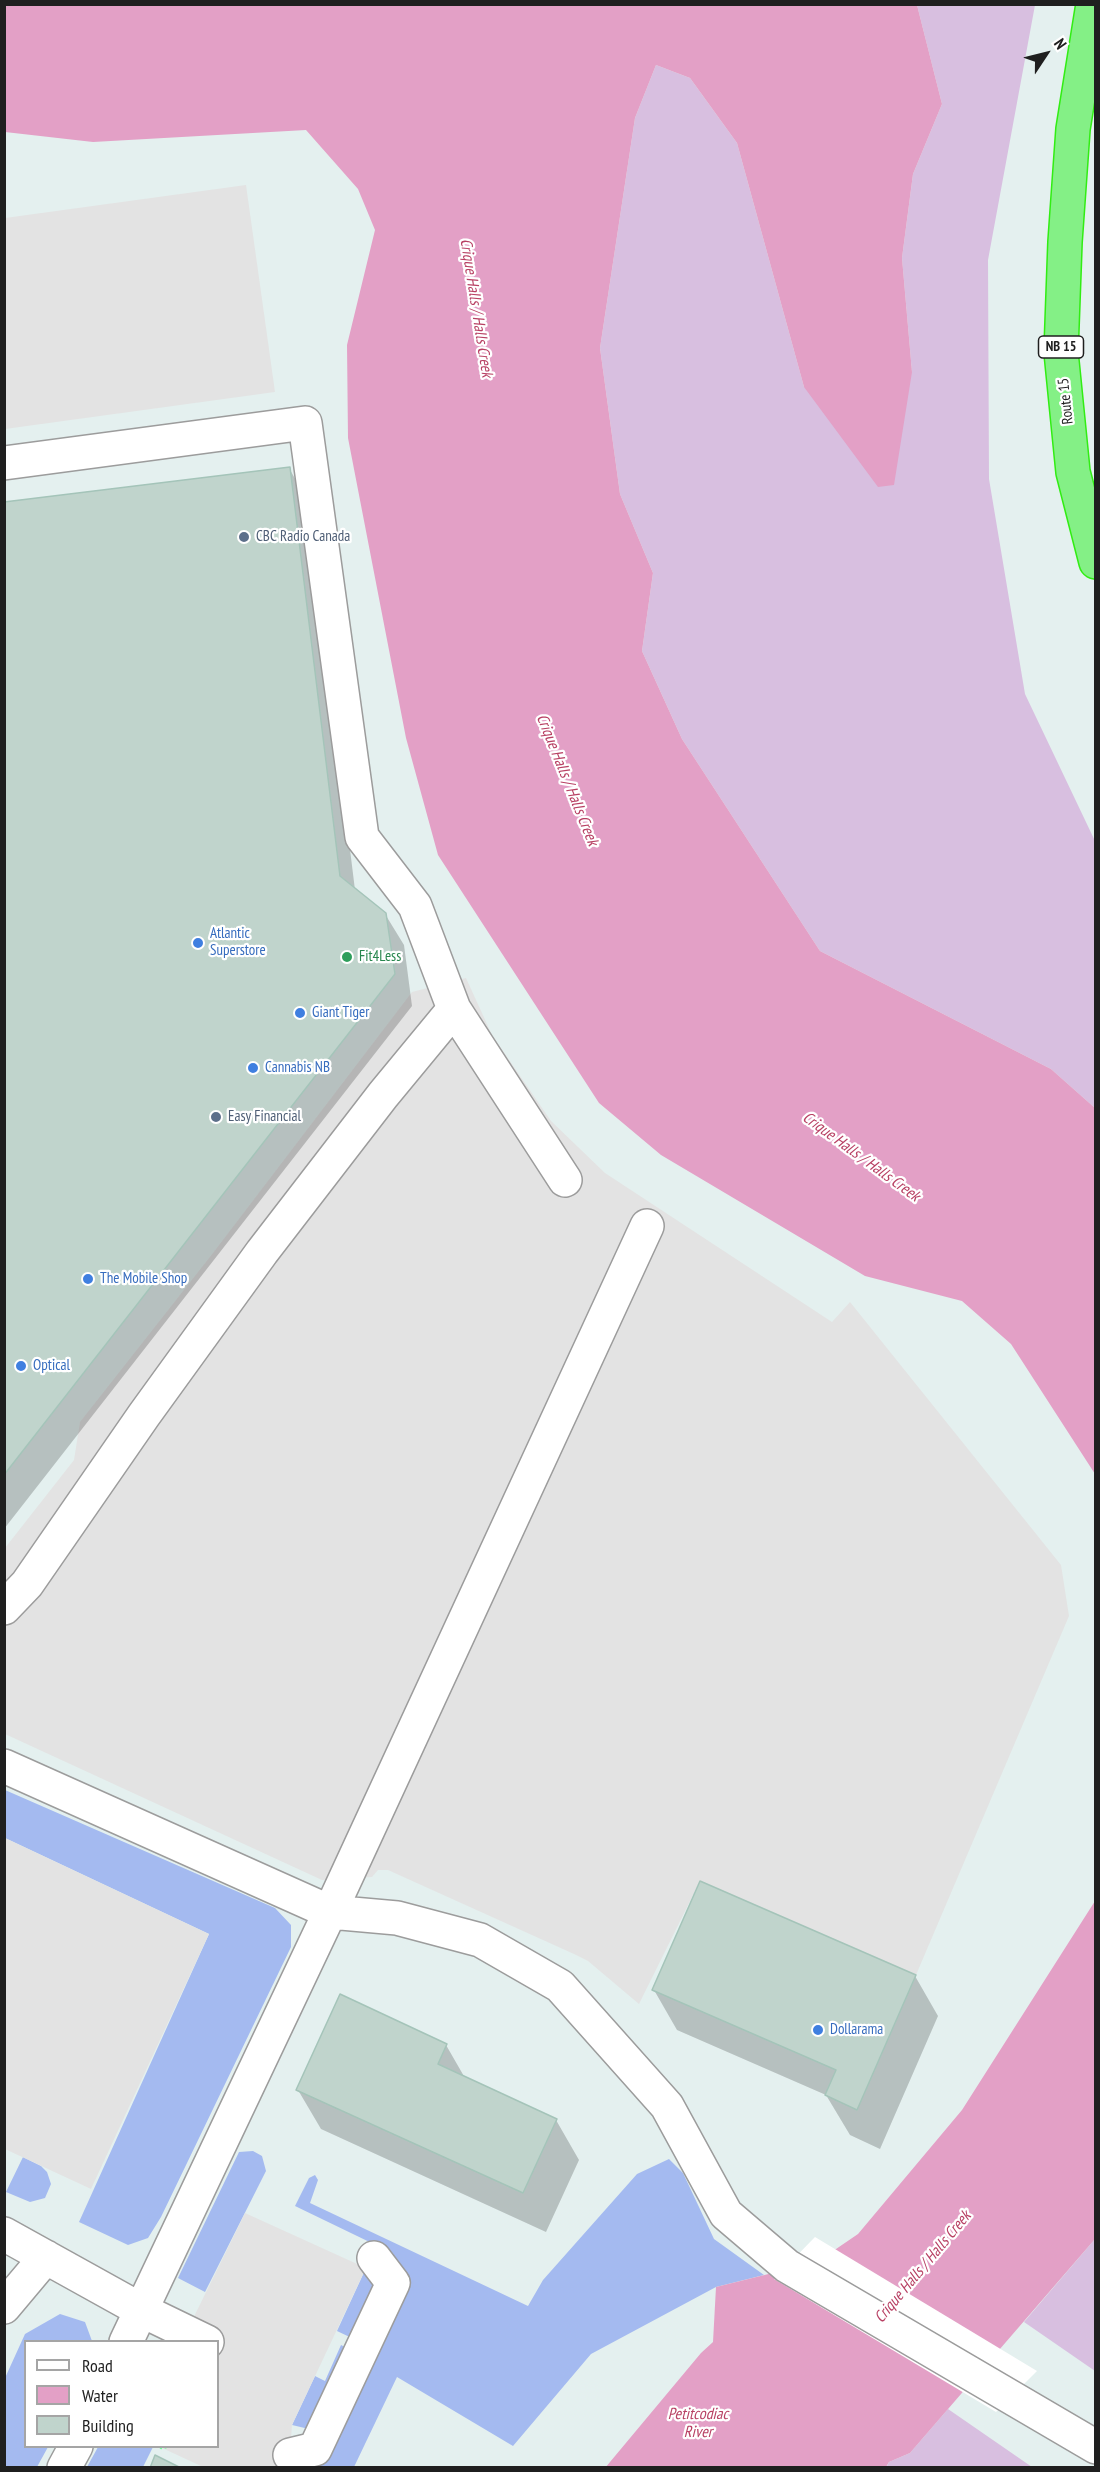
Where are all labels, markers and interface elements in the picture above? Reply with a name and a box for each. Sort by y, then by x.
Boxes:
north arrow [1016,24,1076,84]
text: N [1050,34,1071,53]
water label: Crique Halls / Halls Creek [456,237,496,379]
road number: NB 15 [1038,336,1084,358]
street label: Route 15 [1055,377,1077,425]
place label: CBC Radio Canada [256,528,350,546]
marker: CBC Radio Canada [237,530,251,544]
water label: Crique Halls / Halls Creek [532,711,602,849]
place label: Atlantic Superstore [210,925,266,960]
marker: Atlantic Superstore [191,936,205,950]
place label: Fit4Less [359,948,401,966]
marker: Fit4Less [340,950,354,964]
place label: Giant Tiger [312,1004,369,1022]
marker: Giant Tiger [293,1006,307,1020]
place label: Cannabis NB [265,1059,330,1077]
marker: Cannabis NB [246,1061,260,1075]
place label: Easy Financial [228,1108,301,1126]
water label: Crique Halls / Halls Creek [799,1108,923,1206]
marker: Easy Financial [209,1110,223,1124]
place label: The Mobile Shop [100,1270,187,1288]
marker: The Mobile Shop [81,1272,95,1286]
place label: Optical [33,1357,70,1375]
marker: Optical [14,1359,28,1373]
place label: Dollarama [830,2021,883,2039]
marker: Dollarama [811,2023,825,2037]
water label: Crique Halls / Halls Creek [871,2207,975,2327]
legend [24,2340,219,2448]
text: Road [82,2354,113,2377]
text: Water [82,2384,118,2407]
water label: Petitcodiac River [668,2404,728,2442]
text: Building [82,2414,134,2437]

